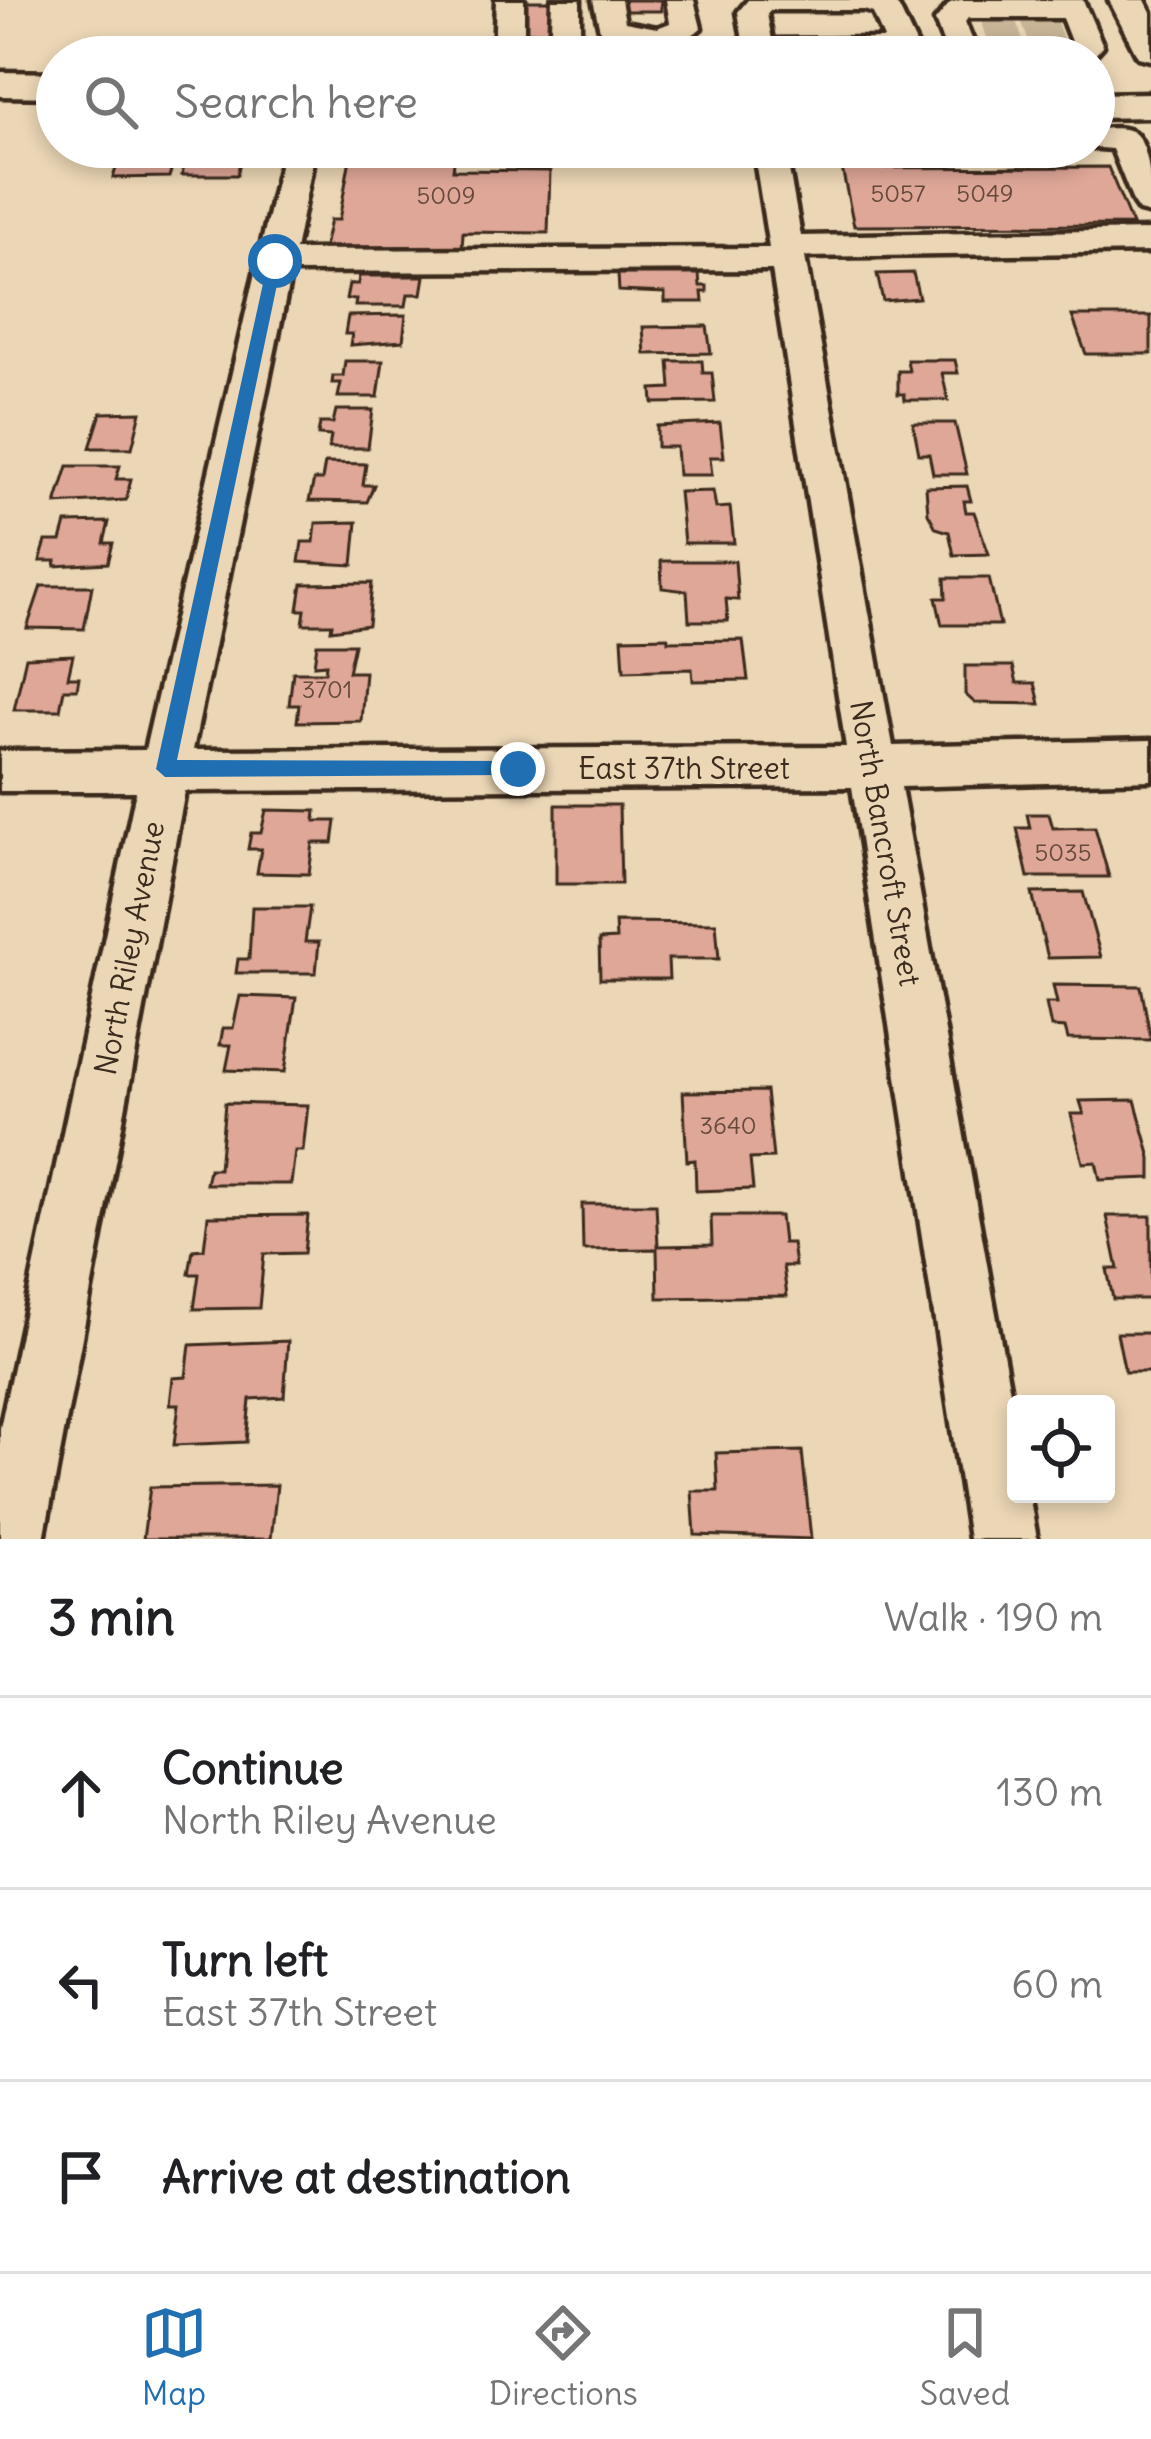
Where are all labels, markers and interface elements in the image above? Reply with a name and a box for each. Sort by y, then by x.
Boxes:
search box [36,36,1115,168]
icon: search [78,69,144,135]
text: Search here [174,74,418,130]
house number: 5057 [870,178,926,208]
house number: 5049 [956,178,1014,208]
house number: 5009 [416,180,476,210]
route start [248,234,302,288]
house number: 3701 [302,674,352,704]
street label: North Bancroft Street [842,697,930,989]
route end [491,742,545,796]
street label: East 37th Street [578,749,790,787]
street label: North Riley Avenue [86,818,172,1078]
house number: 5035 [1034,837,1092,867]
house number: 3640 [699,1110,757,1140]
map controls [1007,1395,1115,1503]
button: locate [1007,1395,1115,1503]
text: 3 min [48,1585,175,1649]
text: Walk · 190 m [884,1593,1103,1642]
text: Continue [162,1740,344,1796]
icon: ahead [48,1760,114,1826]
text: 130 m [996,1768,1103,1817]
text: North Riley Avenue [162,1796,497,1845]
text: Turn left [162,1932,328,1988]
icon: left [48,1952,114,2018]
text: 60 m [1011,1960,1103,2009]
text: East 37th Street [162,1988,437,2037]
icon: arrive [48,2144,114,2210]
text: Arrive at destination [162,2149,571,2205]
tab: Map [141,2300,207,2414]
tab: Directions [489,2300,638,2414]
tab: Saved [920,2300,1010,2414]

